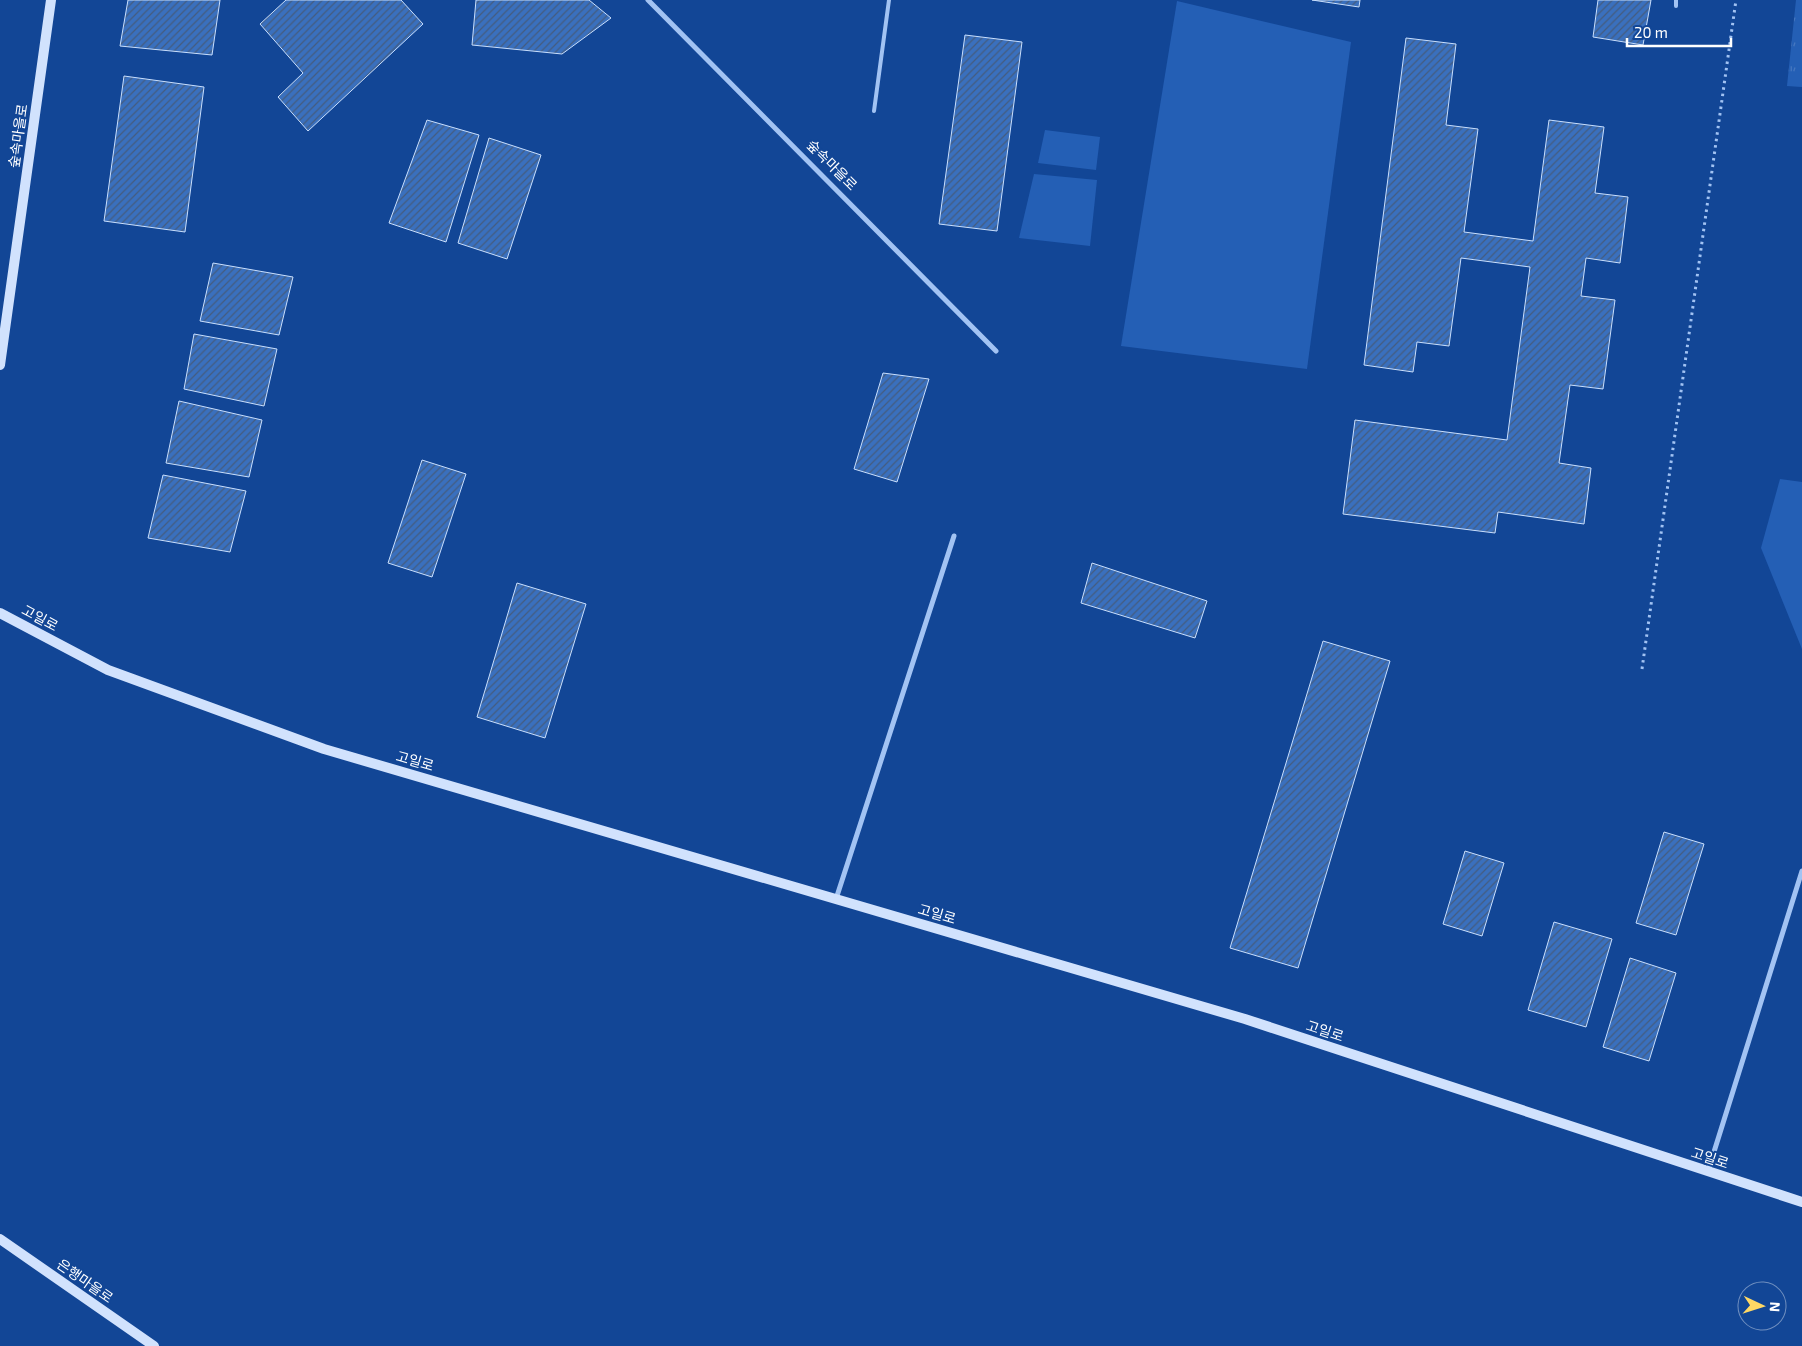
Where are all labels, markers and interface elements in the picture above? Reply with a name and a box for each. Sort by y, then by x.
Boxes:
scale bar [1627,15,1731,47]
text: 20 m [1634,23,1668,41]
street label: 숲속마을로 [5,103,30,169]
street label: 숲속마을로 [804,136,861,194]
street label: 고일로 [19,601,61,634]
street label: 고일로 [394,747,436,774]
street label: 고일로 [916,900,958,927]
street label: 고일로 [1304,1016,1346,1045]
street label: 고일로 [1689,1143,1731,1172]
street label: 은행마을로 [54,1255,117,1306]
north arrow [1737,1281,1787,1331]
text: N [1767,1301,1784,1313]

